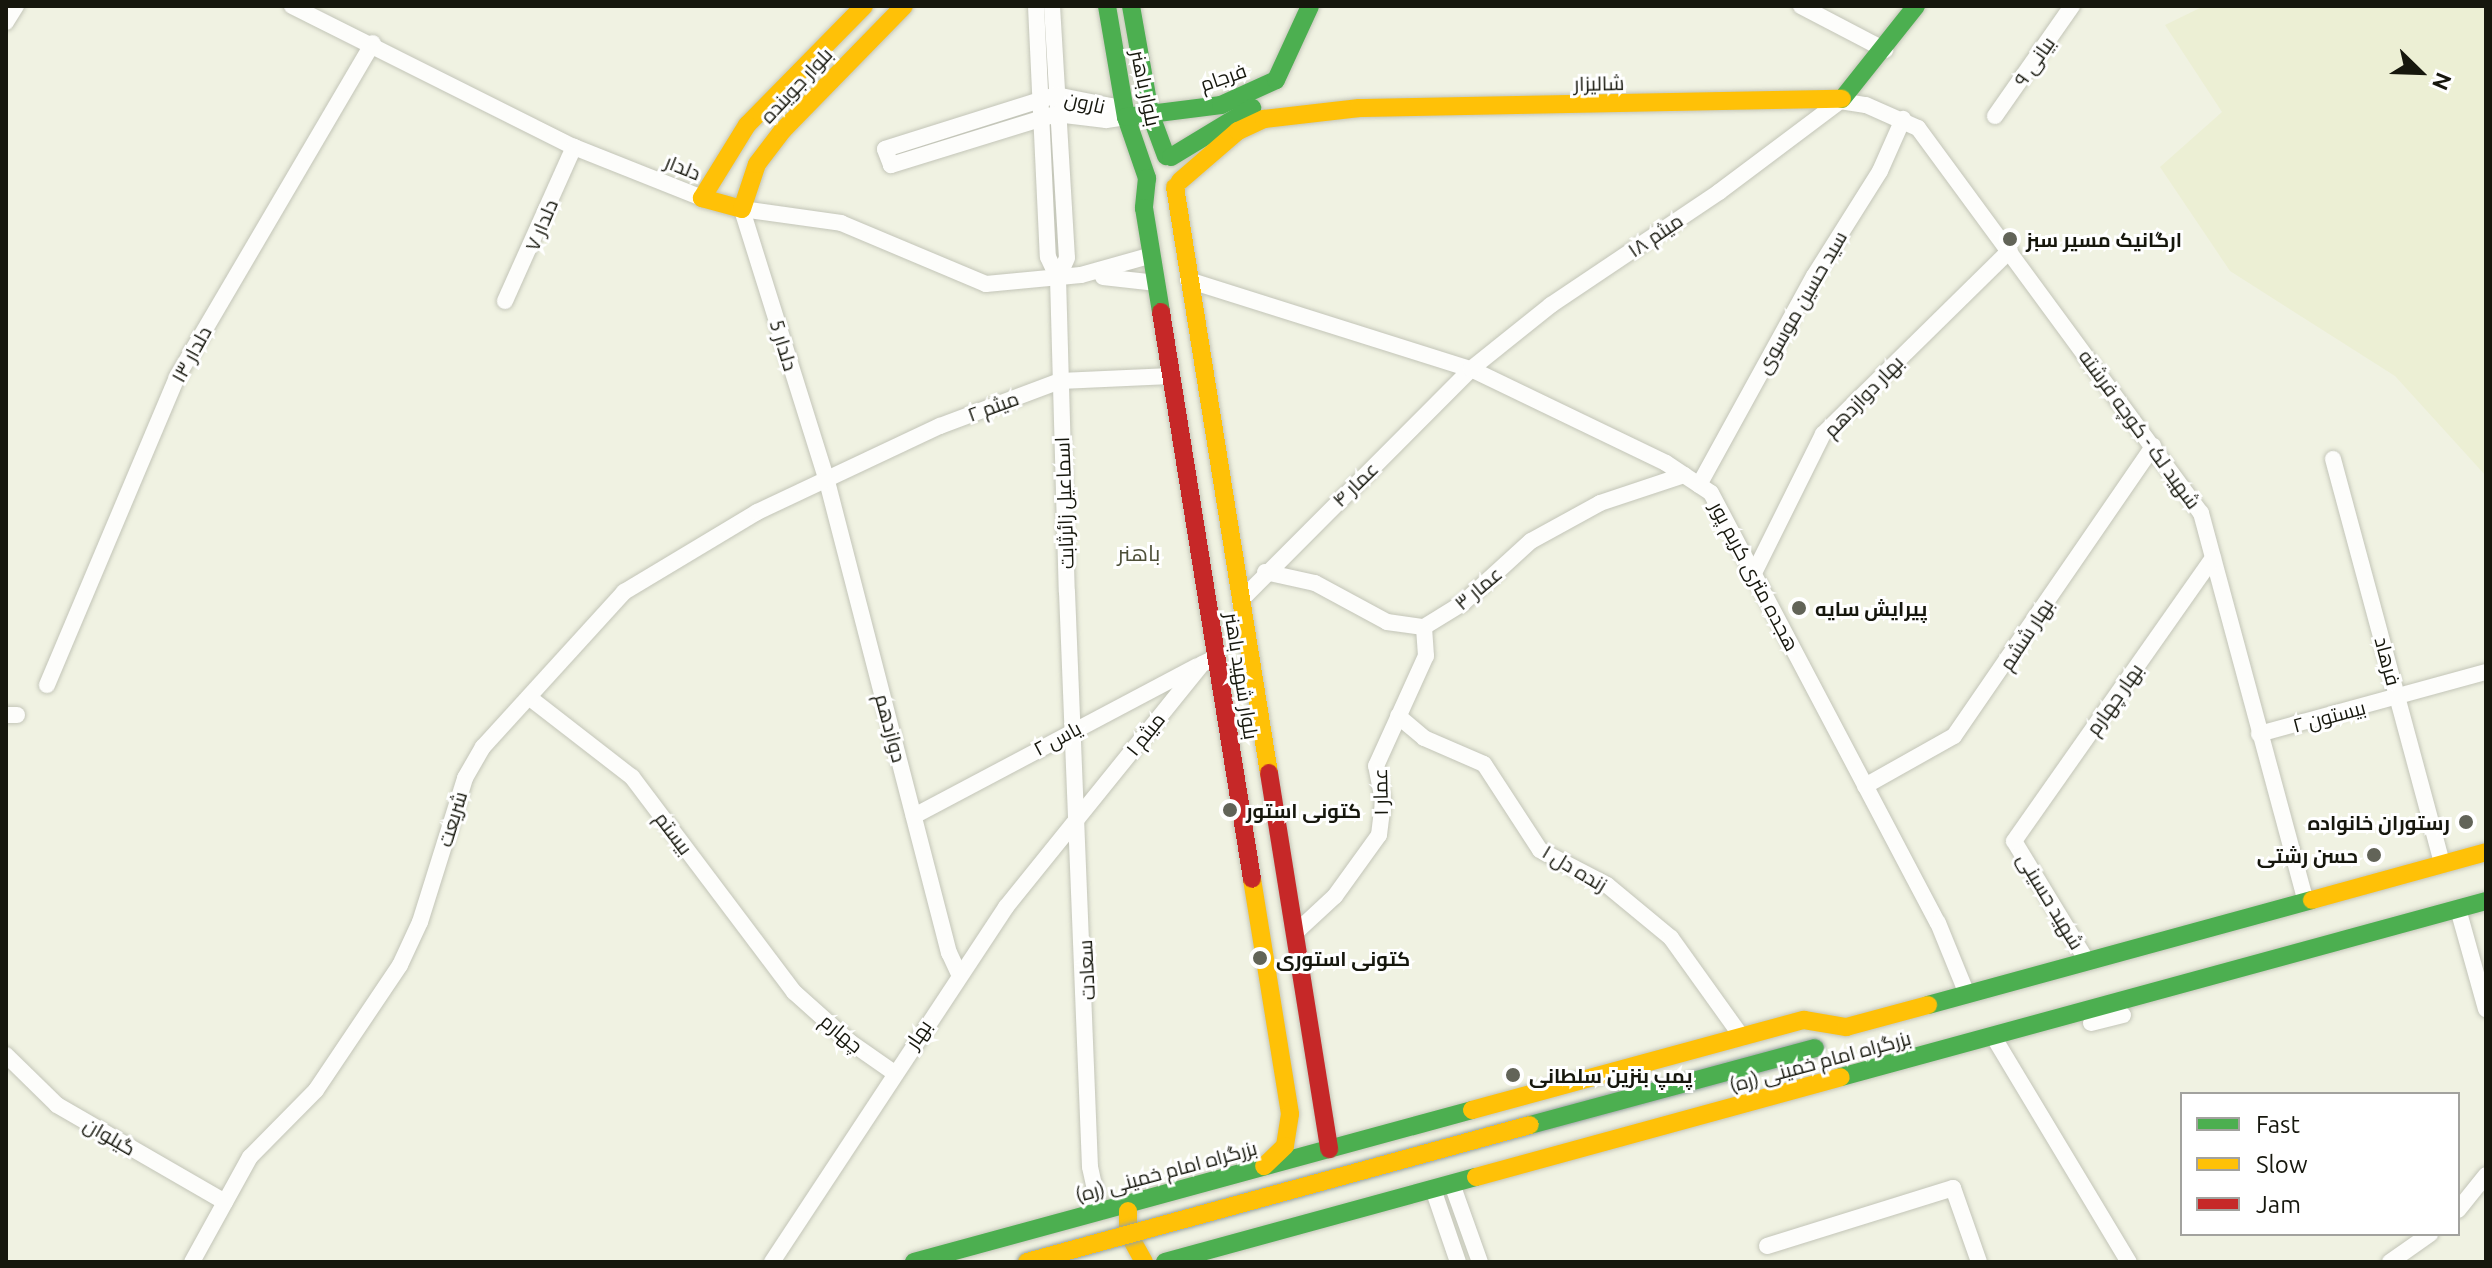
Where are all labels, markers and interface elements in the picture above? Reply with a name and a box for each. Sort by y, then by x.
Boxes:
street label: بیانی ۹ [2008,32,2060,90]
north arrow [2380,32,2460,112]
street label: بلوار جوینده [755,42,837,128]
street label: بلوار باهنر [1126,48,1166,128]
street label: فرجام [1197,58,1249,96]
text: N [2428,69,2457,94]
street label: شالیزار [1574,71,1624,95]
street label: نارون [1062,86,1108,118]
street label: دلدار [662,149,704,185]
street label: دلدار ۷ [519,196,563,254]
street label: میثم ۱۸ [1623,208,1687,262]
street label: سید حسین موسوی [1750,226,1852,378]
place label: ارگانیک مسیر سبز [2026,227,2182,251]
marker: ارگانیک مسیر سبز [2001,230,2019,248]
street label: دلدار 5 [765,316,803,374]
street label: دلدار ۱۳ [166,322,216,386]
street label: شهید لک - کوچه فرشته [2074,345,2206,513]
street label: بهار دوازدهم [1818,350,1908,442]
street label: میثم ۲ [964,386,1022,426]
street label: اسماعیل زائرثابت [1050,436,1078,570]
street label: عمار ۴ [1327,456,1383,512]
street label: هجده متری کریم پور [1705,497,1805,655]
district label: باهنر [1118,540,1160,566]
street label: عمار ۳ [1449,561,1507,615]
street label: بهار ششم [1994,593,2058,675]
place label: پیرایش سایه [1815,596,1927,620]
marker: پیرایش سایه [1790,599,1808,617]
street label: بلوار شهید باهنر [1220,611,1264,741]
street label: فرهاد [2370,634,2406,688]
street label: بهار چهارم [2081,658,2147,740]
street label: دوازدهم [870,691,912,765]
street label: بیستون ۲ [2290,695,2368,737]
street label: میثم ۱ [1120,708,1170,760]
street label: یاس ۲ [1029,716,1085,760]
street label: عمار ۱ [1368,768,1392,816]
street label: شریعت [432,788,472,850]
place label: کتونی استور [1246,798,1361,822]
marker: کتونی استور [1221,801,1239,819]
street label: بیستم [650,807,698,859]
place label: رستوران خانواده [2308,810,2450,834]
marker: رستوران خانواده [2457,813,2475,831]
street label: زنده دل ۱ [1538,839,1612,897]
place label: حسن رشتی [2257,843,2358,867]
marker: حسن رشتی [2365,846,2383,864]
street label: شهید حسینی [2013,848,2089,954]
street label: سعادت [1072,939,1100,1001]
place label: کتونی استوری [1276,946,1410,970]
marker: کتونی استوری [1251,949,1269,967]
street label: چهارم [816,1008,868,1058]
street label: بهار [900,1015,936,1053]
street label: بزرگراه امام خمینی (ره) [1727,1025,1913,1097]
place label: پمپ بنزین سلطانی [1529,1063,1693,1087]
marker: پمپ بنزین سلطانی [1504,1066,1522,1084]
legend [2180,1092,2460,1236]
text: Fast [2256,1111,2300,1138]
street label: گیلوان [80,1112,140,1160]
street label: بزرگراه امام خمینی (ره) [1073,1135,1259,1207]
text: Slow [2256,1151,2308,1178]
text: Jam [2256,1191,2301,1218]

